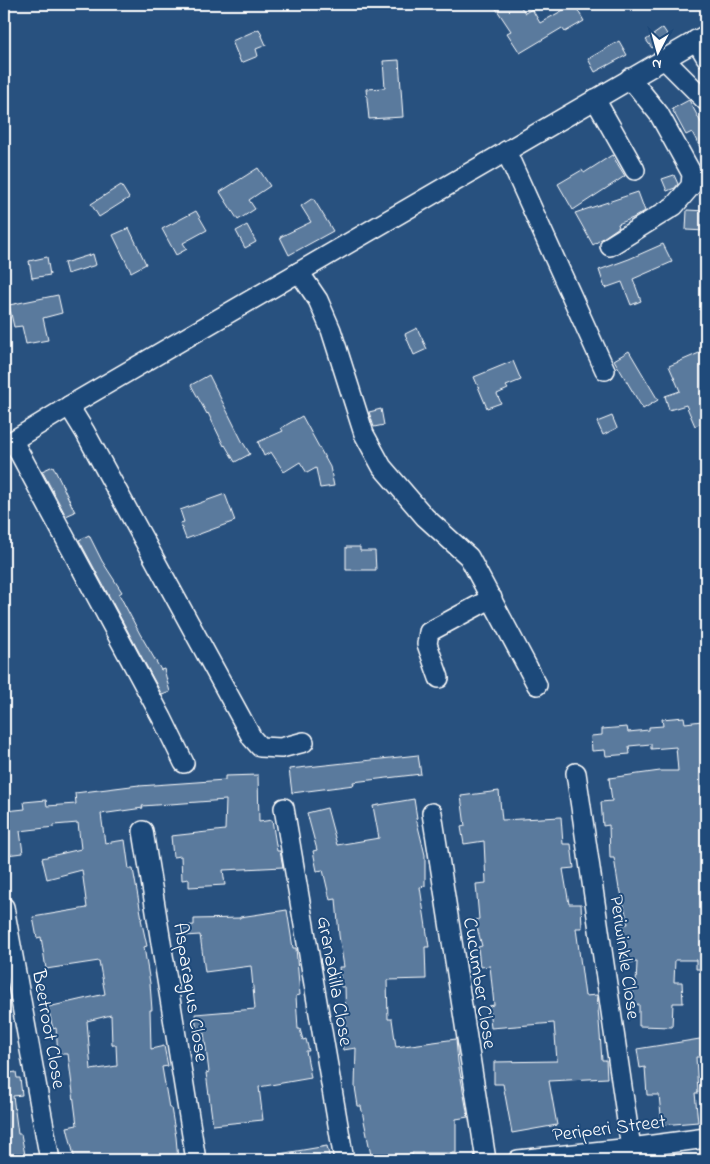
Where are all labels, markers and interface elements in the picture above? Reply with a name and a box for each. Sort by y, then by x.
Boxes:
north arrow [632,28,682,78]
text: N [651,53,663,74]
street label: Periwinkle Close [600,893,647,1022]
street label: Granadilla Close [308,914,359,1049]
street label: Cucumber Close [454,916,503,1051]
street label: Asparagus Close [163,921,215,1064]
street label: Beetroot Close [23,966,72,1091]
street label: Periperi Street [551,1108,668,1151]

